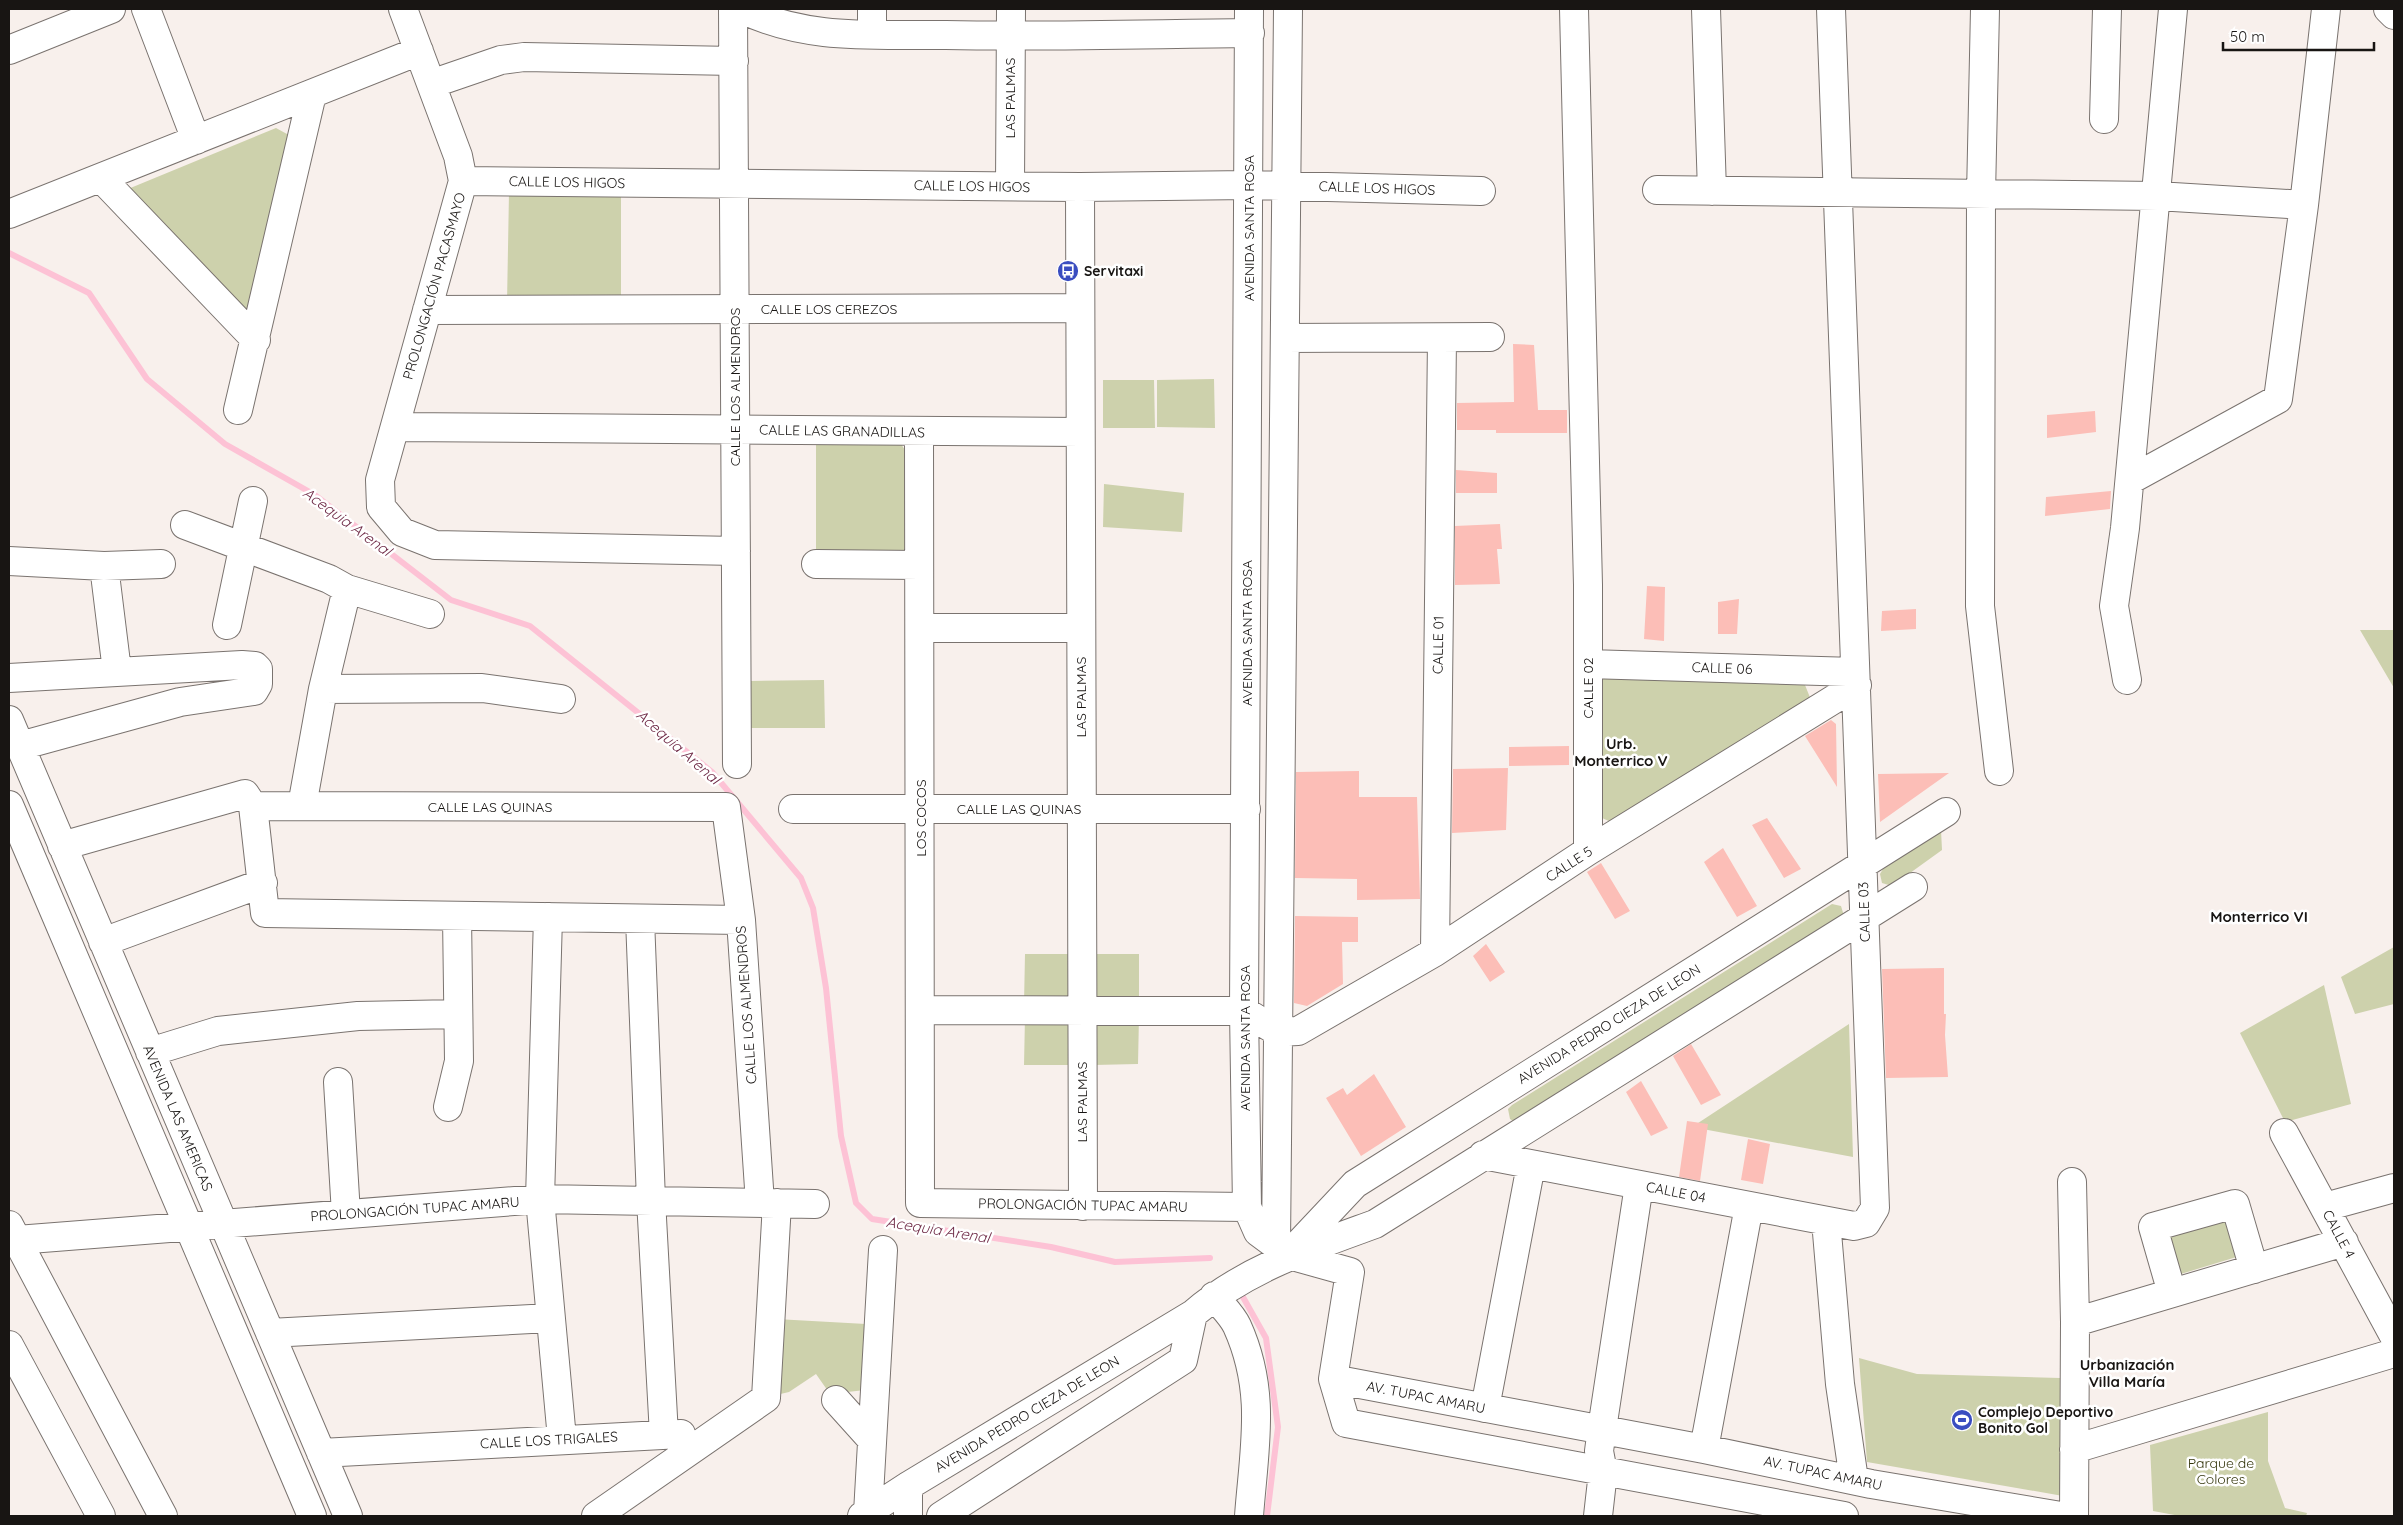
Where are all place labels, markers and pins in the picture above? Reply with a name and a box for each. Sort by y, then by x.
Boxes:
bus stop icon: Servitaxi [1056,259,1080,283]
place label: Servitaxi [1084,262,1143,280]
place label: Complejo Deportivo Bonito Gol [1978,1403,2113,1437]
sports icon: Complejo Deportivo Bonito Gol [1950,1408,1974,1432]

